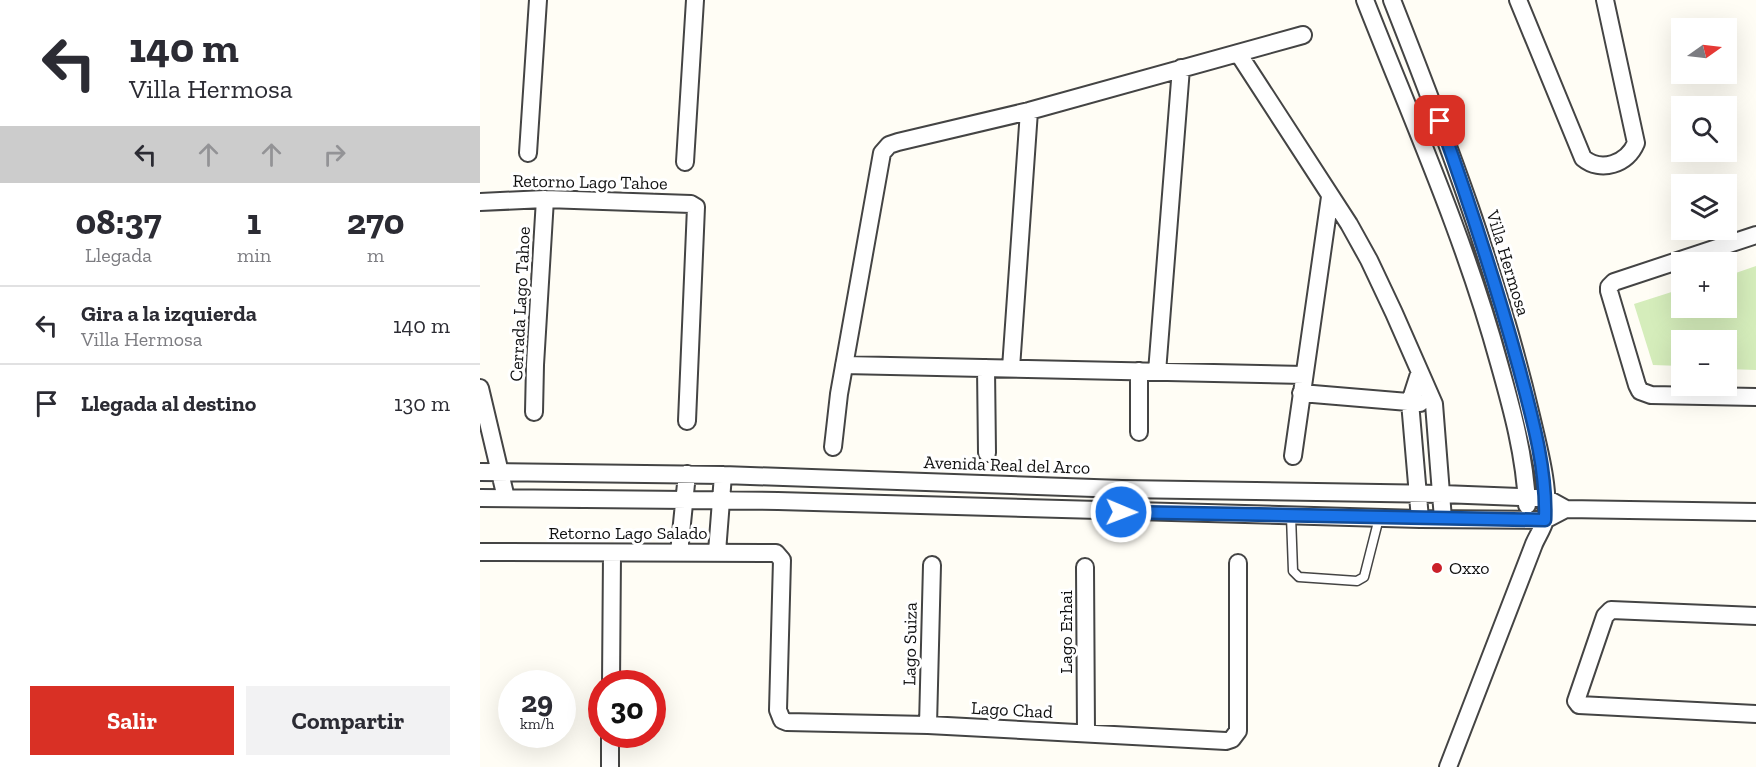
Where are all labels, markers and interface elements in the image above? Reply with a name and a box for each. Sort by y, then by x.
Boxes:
north arrow [1671,18,1737,84]
map controls [1671,18,1737,396]
text: 140 m [129,22,239,73]
icon: left [30,24,108,102]
text: Villa Hermosa [129,73,293,105]
pin [1414,95,1465,146]
button: search [1671,96,1737,162]
icon: arrive [1423,104,1456,137]
icon: left [129,138,162,171]
icon: ahead [192,138,225,171]
icon: ahead [255,138,288,171]
icon: right [318,138,351,171]
street label: Retorno Lago Tahoe [512,170,668,194]
button: layers [1671,174,1737,240]
text: 08:37 [75,200,162,243]
text: 1 [247,200,261,243]
text: 270 [347,200,405,243]
street label: Villa Hermosa [1481,207,1535,319]
street label: Cerrada Lago Tahoe [505,226,535,382]
text: Llegada [85,243,152,267]
text: min [237,243,271,267]
text: m [367,243,384,267]
button: + [1671,252,1737,318]
text: Gira a la izquierda [81,300,257,327]
icon: left [30,309,63,342]
text: 140 m [393,312,450,339]
text: Villa Hermosa [81,327,202,351]
button: − [1671,330,1737,396]
icon: arrive [30,387,63,420]
text: Llegada al destino [81,390,256,417]
text: 130 m [394,390,450,417]
street label: Avenida Real del Arco [923,451,1091,479]
position arrow [1089,480,1153,544]
street label: Retorno Lago Salado [548,522,708,544]
place label: Oxxo [1449,557,1489,579]
marker: Oxxo [1430,561,1444,575]
street label: Lago Erhai [1055,590,1077,674]
street label: Lago Suiza [898,602,922,686]
speed limit sign: 30 [588,670,666,748]
text: 29 [521,684,553,720]
button: Salir [30,686,234,755]
button: Compartir [246,686,450,755]
street label: Lago Chad [970,697,1054,723]
text: km/h [520,715,554,733]

